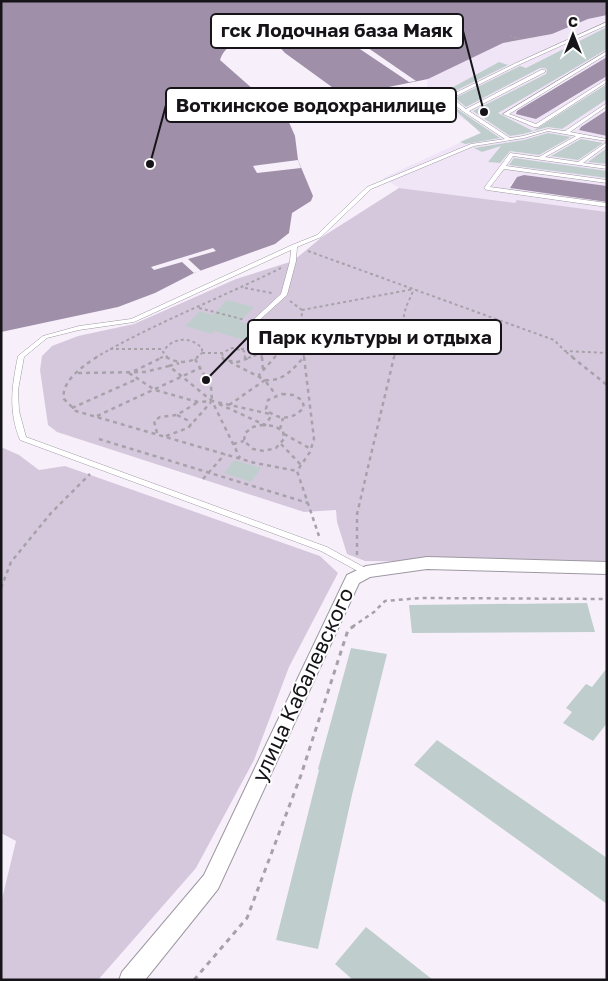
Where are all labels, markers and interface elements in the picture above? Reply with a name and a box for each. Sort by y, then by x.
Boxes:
north arrow [548,10,598,60]
text: С [568,13,578,30]
callout: гск Лодочная база Маяк [211,14,463,48]
text: гск Лодочная база Маяк [221,18,453,41]
callout: Воткинское водохранилище [166,88,456,122]
text: Воткинское водохранилище [176,93,446,116]
callout: Парк культуры и отдыха [248,320,501,354]
text: Парк культуры и отдыха [258,325,492,348]
street label: улица Кабалевского [246,583,359,786]

